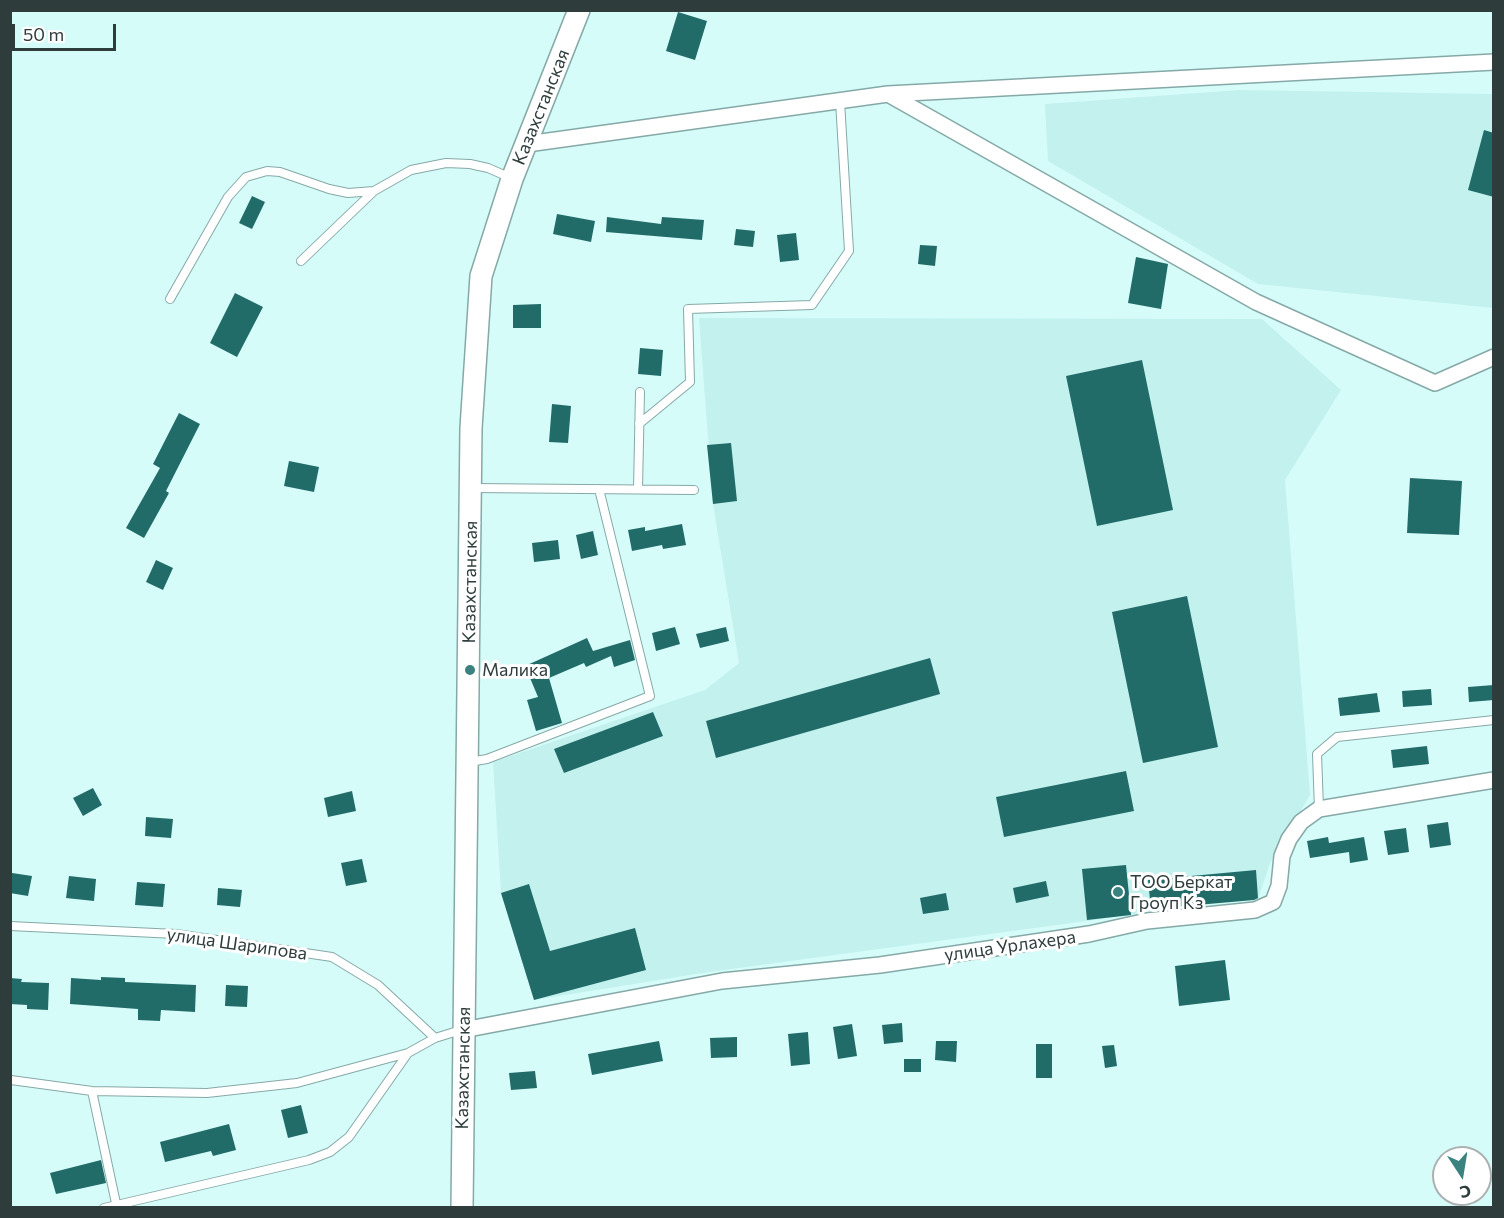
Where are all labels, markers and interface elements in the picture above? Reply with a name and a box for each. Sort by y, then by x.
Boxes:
scale bar [15,12,118,50]
text: 50 m [23,23,64,45]
street label: Казахстанская [508,46,574,168]
street label: Казахстанская [458,520,482,644]
place label: Малика [482,659,548,681]
marker: Малика [463,663,477,677]
place label: ТОО Беркат Гроуп Кз [1130,871,1233,914]
marker: ТОО Беркат Гроуп Кз [1111,885,1125,899]
street label: улица Шарипова [165,923,309,965]
street label: улица Урлахера [943,926,1077,966]
street label: Казахстанская [451,1006,475,1130]
north arrow [1432,1146,1492,1206]
text: С [1458,1182,1473,1203]

